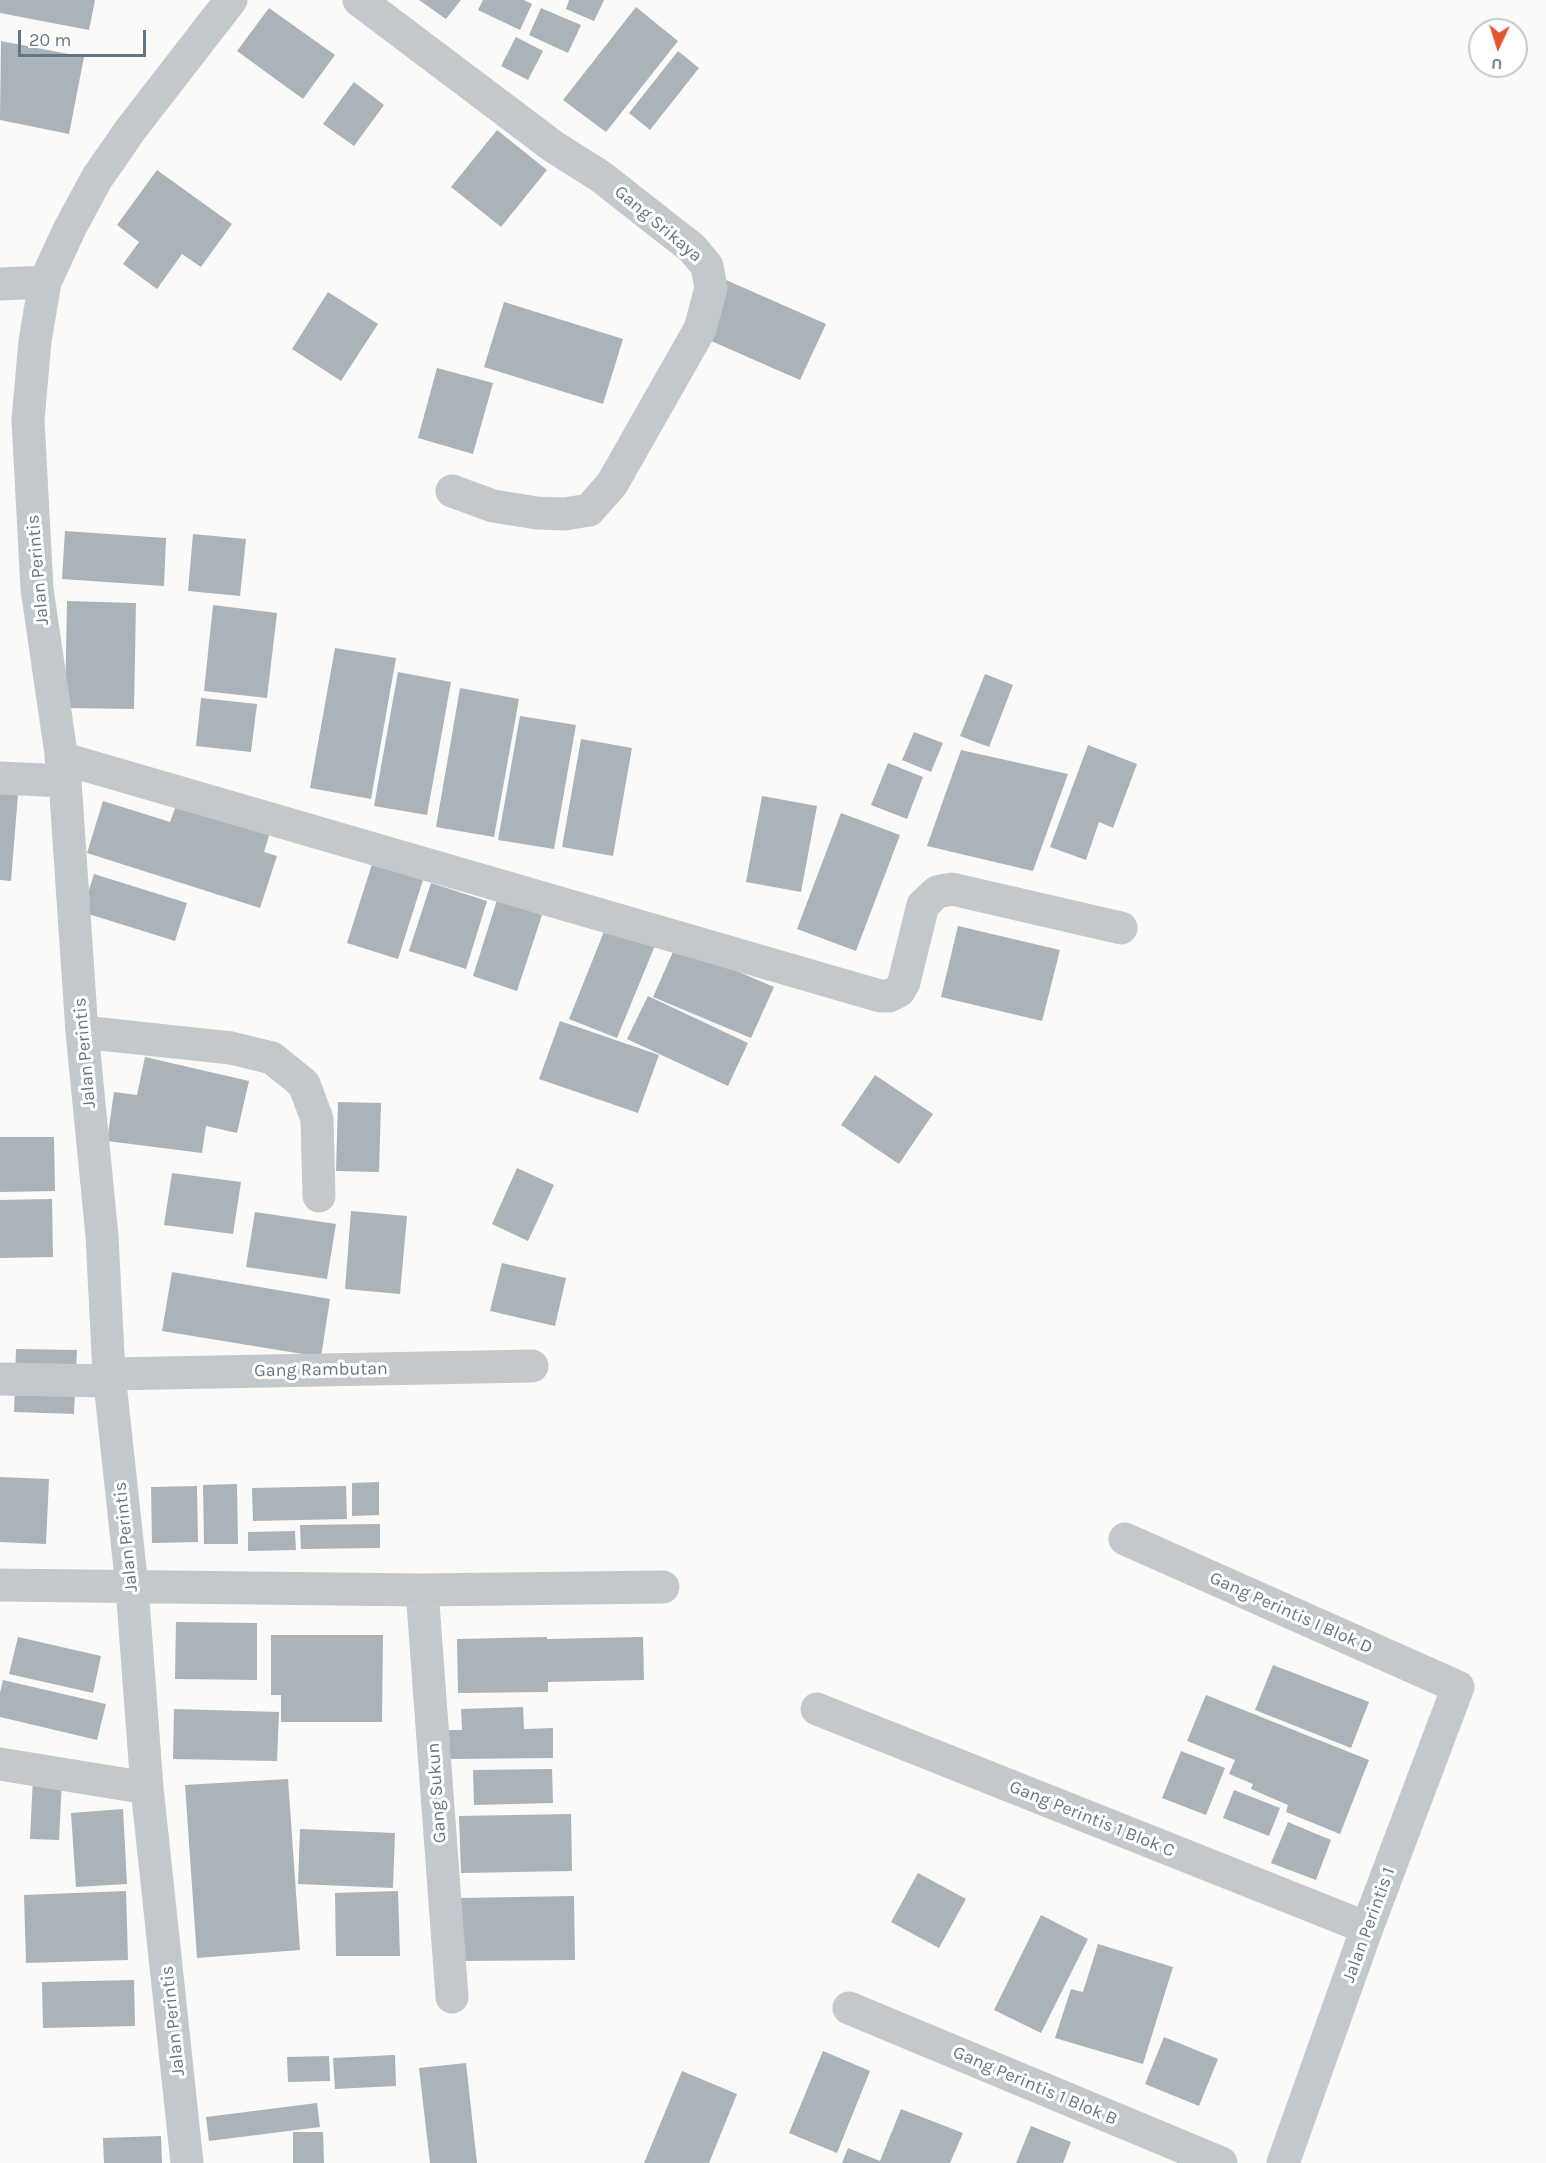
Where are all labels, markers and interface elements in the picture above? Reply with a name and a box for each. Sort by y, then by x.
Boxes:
scale bar [21,18,148,56]
north arrow [1468,18,1528,78]
text: 20 m [29,29,71,51]
text: U [1491,55,1503,74]
street label: Gang Srikaya [610,181,706,267]
street label: Jalan Perintis [22,514,54,626]
street label: Jalan Perintis [69,997,101,1109]
street label: Gang Rambutan [254,1358,388,1382]
street label: Jalan Perintis [109,1481,143,1593]
street label: Gang Perintis I Blok D [1206,1567,1376,1659]
street label: Gang Sukun [423,1742,451,1844]
street label: Gang Perintis 1 Blok C [1006,1776,1178,1862]
street label: Jalan Perintis 1 [1338,1864,1400,1986]
street label: Jalan Perintis [156,1965,190,2077]
street label: Gang Perintis 1 Blok B [950,2042,1120,2130]

